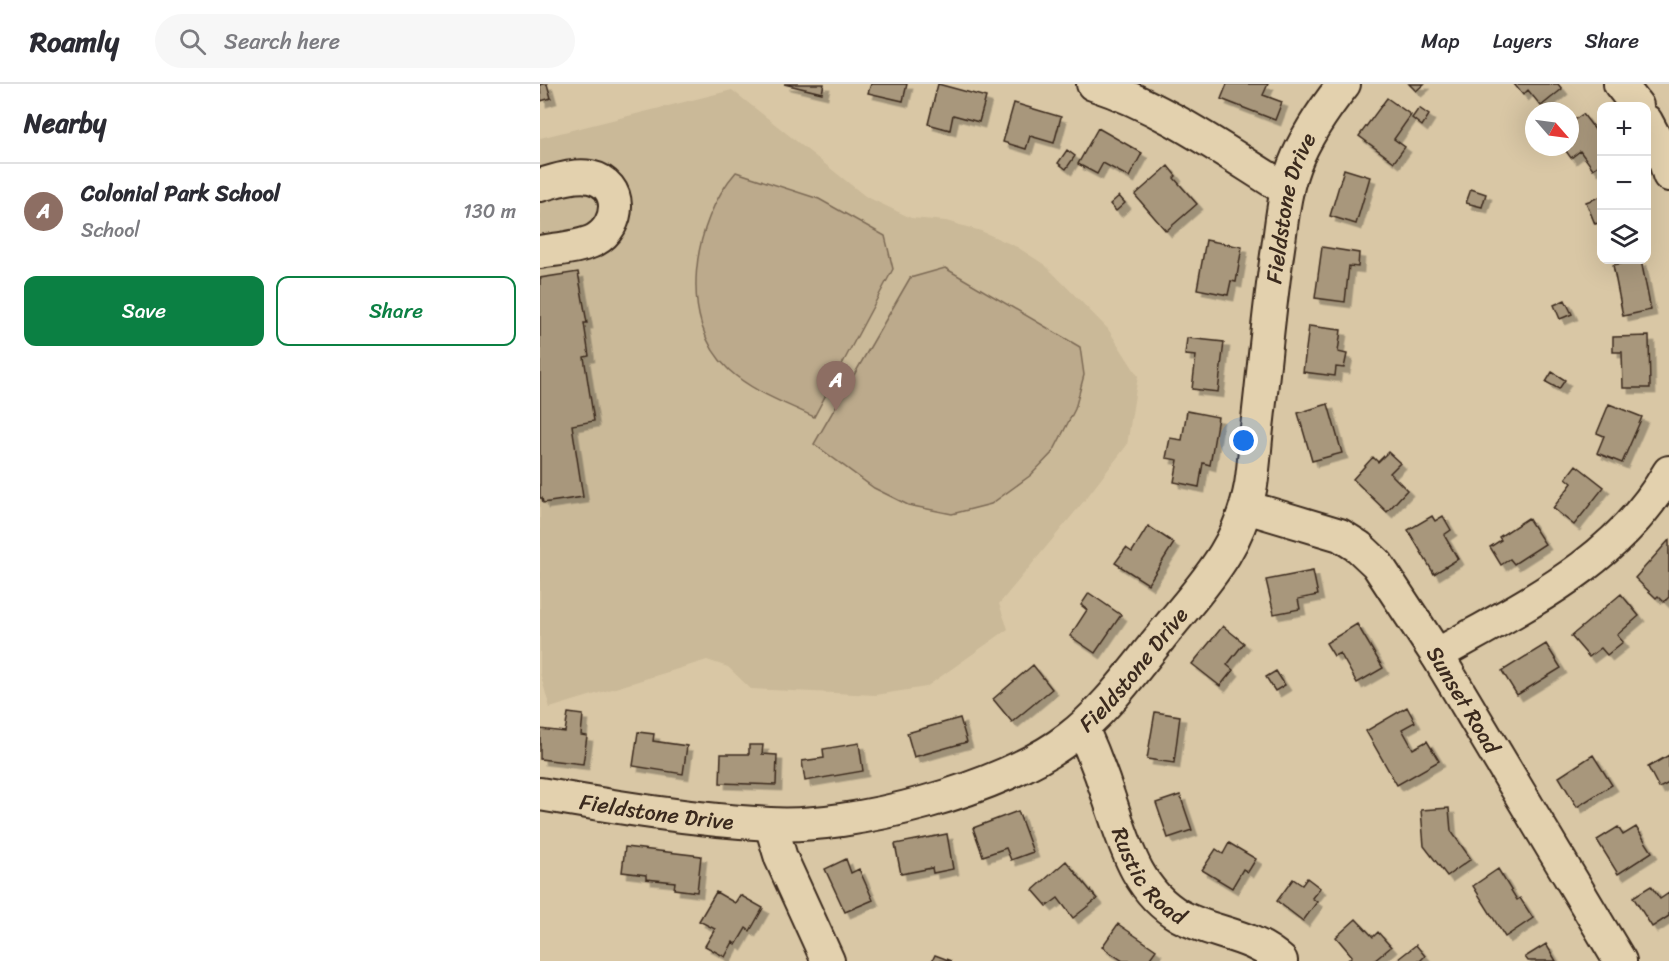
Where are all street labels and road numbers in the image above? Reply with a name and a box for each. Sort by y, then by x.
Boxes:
street label: Fieldstone Drive [1254,124,1327,286]
street label: Fieldstone Drive [1069,597,1198,742]
street label: Sunset Road [1416,637,1512,762]
street label: Fieldstone Drive [577,782,736,841]
street label: Rustic Road [1101,821,1195,936]

